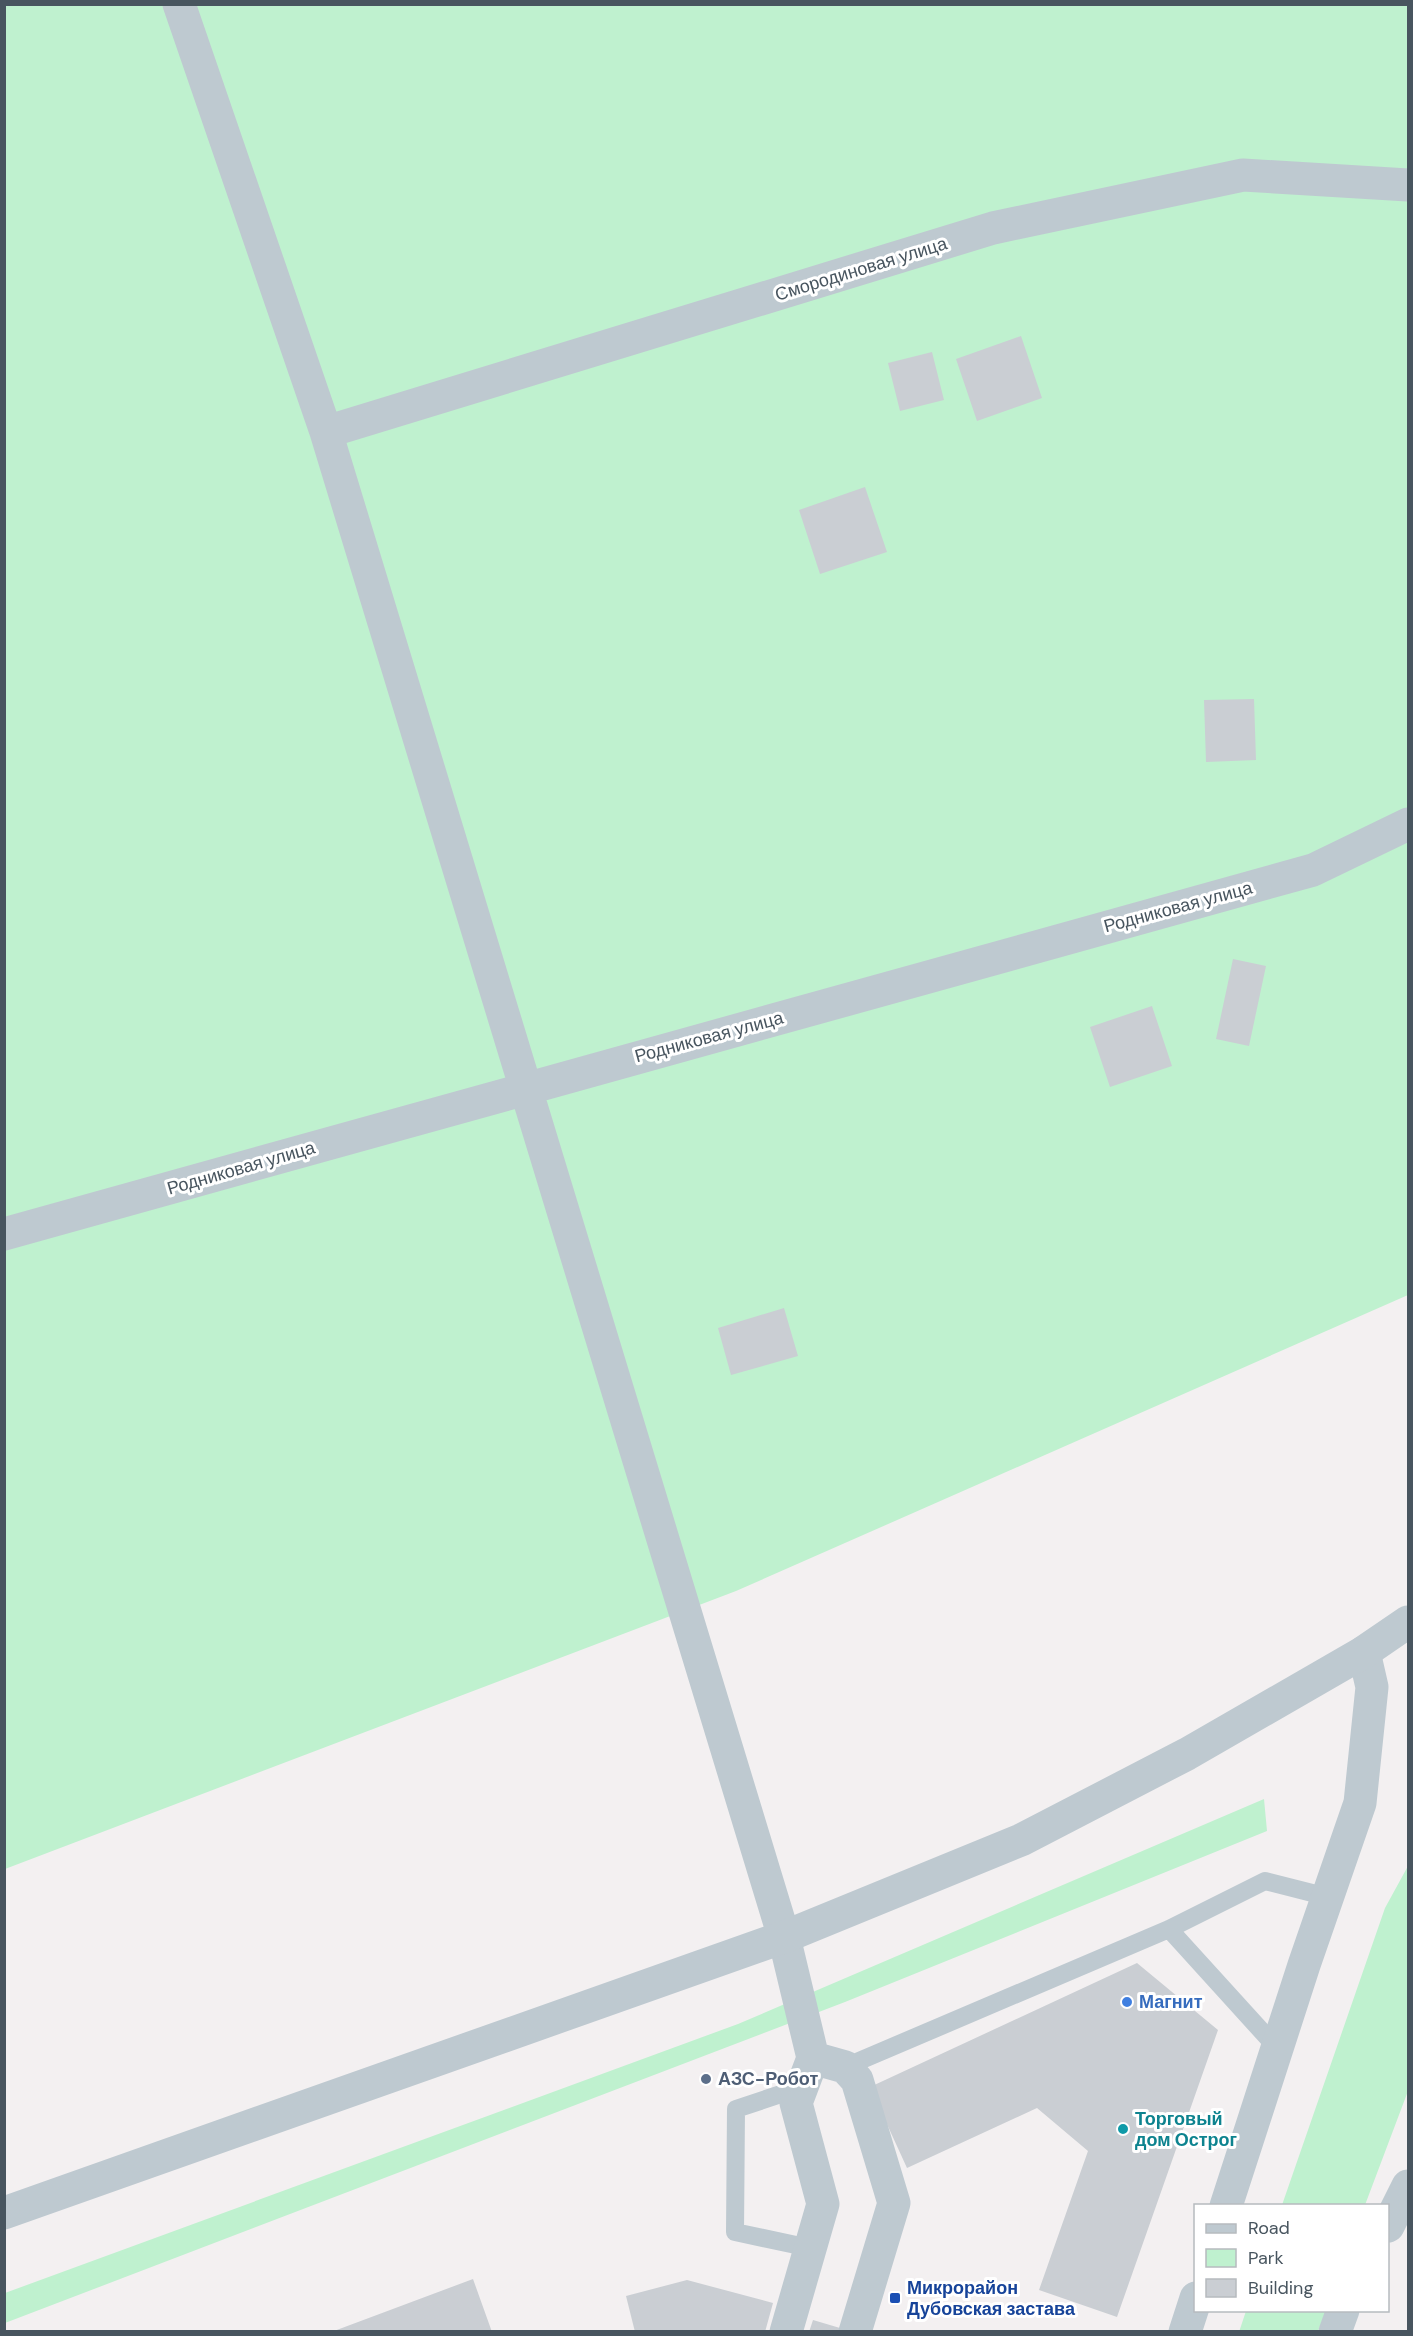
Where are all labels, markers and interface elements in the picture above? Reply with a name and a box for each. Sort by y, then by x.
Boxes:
street label: Смородиновая улица [772,231,951,307]
street label: Родниковая улица [1101,875,1256,938]
street label: Родниковая улица [632,1005,787,1068]
street label: Родниковая улица [164,1135,319,1201]
place label: Магнит [1139,1990,1203,2014]
marker: Магнит [1120,1995,1134,2009]
place label: АЗС-Робот [718,2067,818,2091]
marker: АЗС-Робот [699,2072,713,2086]
place label: Торговый дом Острог [1135,2107,1238,2152]
marker: Торговый дом Острог [1116,2122,1130,2136]
legend [1194,2204,1389,2312]
text: Road [1248,2216,1290,2240]
text: Park [1248,2246,1284,2270]
place label: Микрорайон Дубовская застава [907,2276,1076,2321]
text: Building [1248,2276,1313,2300]
marker: Микрорайон Дубовская застава [888,2291,902,2305]

